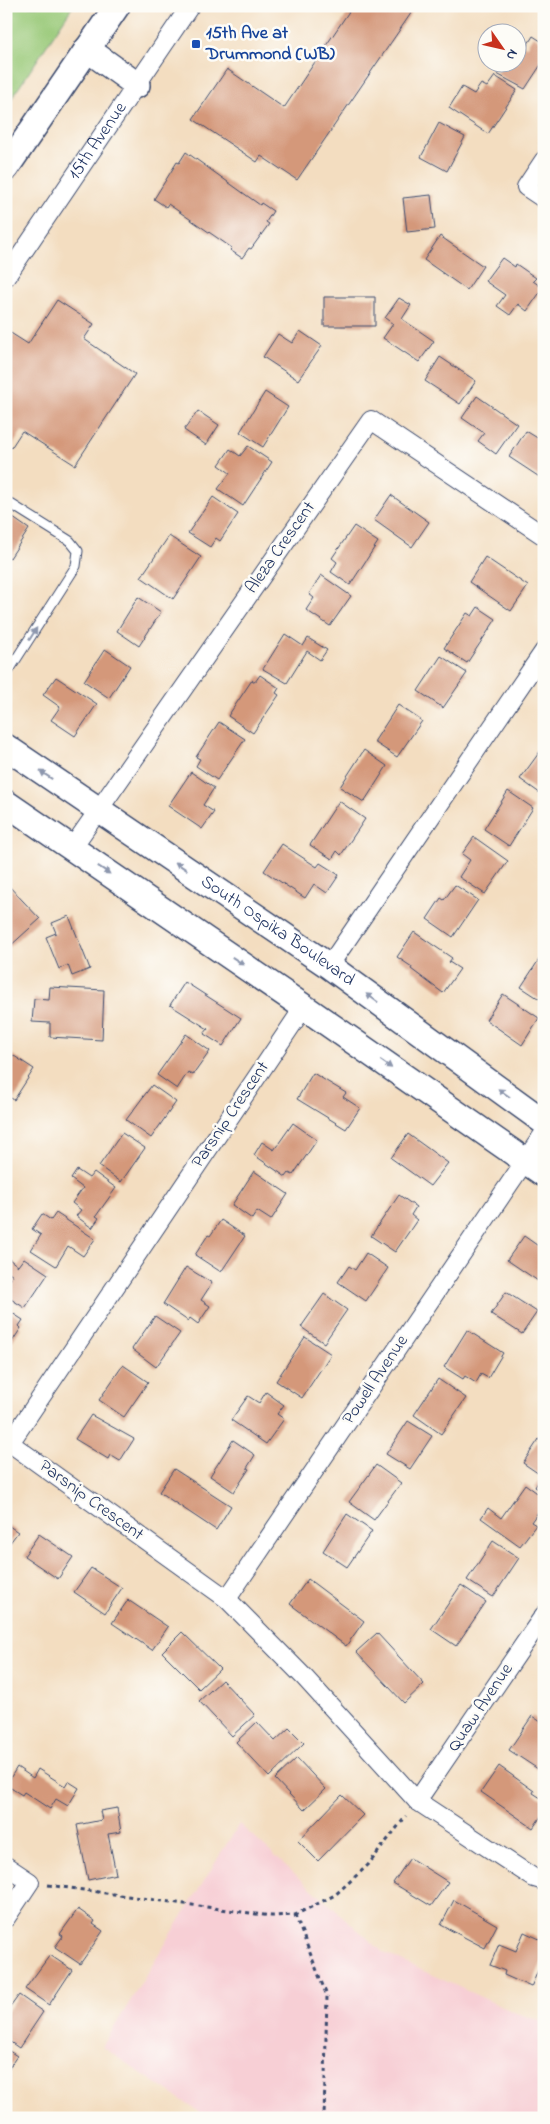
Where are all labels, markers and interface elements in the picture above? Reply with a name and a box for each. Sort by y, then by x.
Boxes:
place label: 15th Ave at Drummond (WB) [205,21,335,68]
north arrow [478,22,528,72]
marker: 15th Ave at Drummond (WB) [190,38,202,50]
text: N [500,45,523,64]
street label: 15th Avenue [62,96,134,185]
street label: Aleza Crescent [239,496,323,600]
one-way arrow [28,628,37,641]
one-way arrow [40,770,53,780]
one-way arrow [174,861,188,871]
one-way arrow [97,865,111,875]
street label: South Ospika Boulevard [195,869,360,993]
one-way arrow [232,957,245,966]
one-way arrow [365,993,379,1003]
street label: Parsnip Crescent [186,1056,276,1174]
one-way arrow [380,1059,393,1069]
one-way arrow [497,1088,511,1098]
street label: Powell Avenue [336,1329,416,1430]
street label: Parsnip Crescent [33,1454,149,1548]
street label: Quaw Avenue [442,1658,521,1757]

